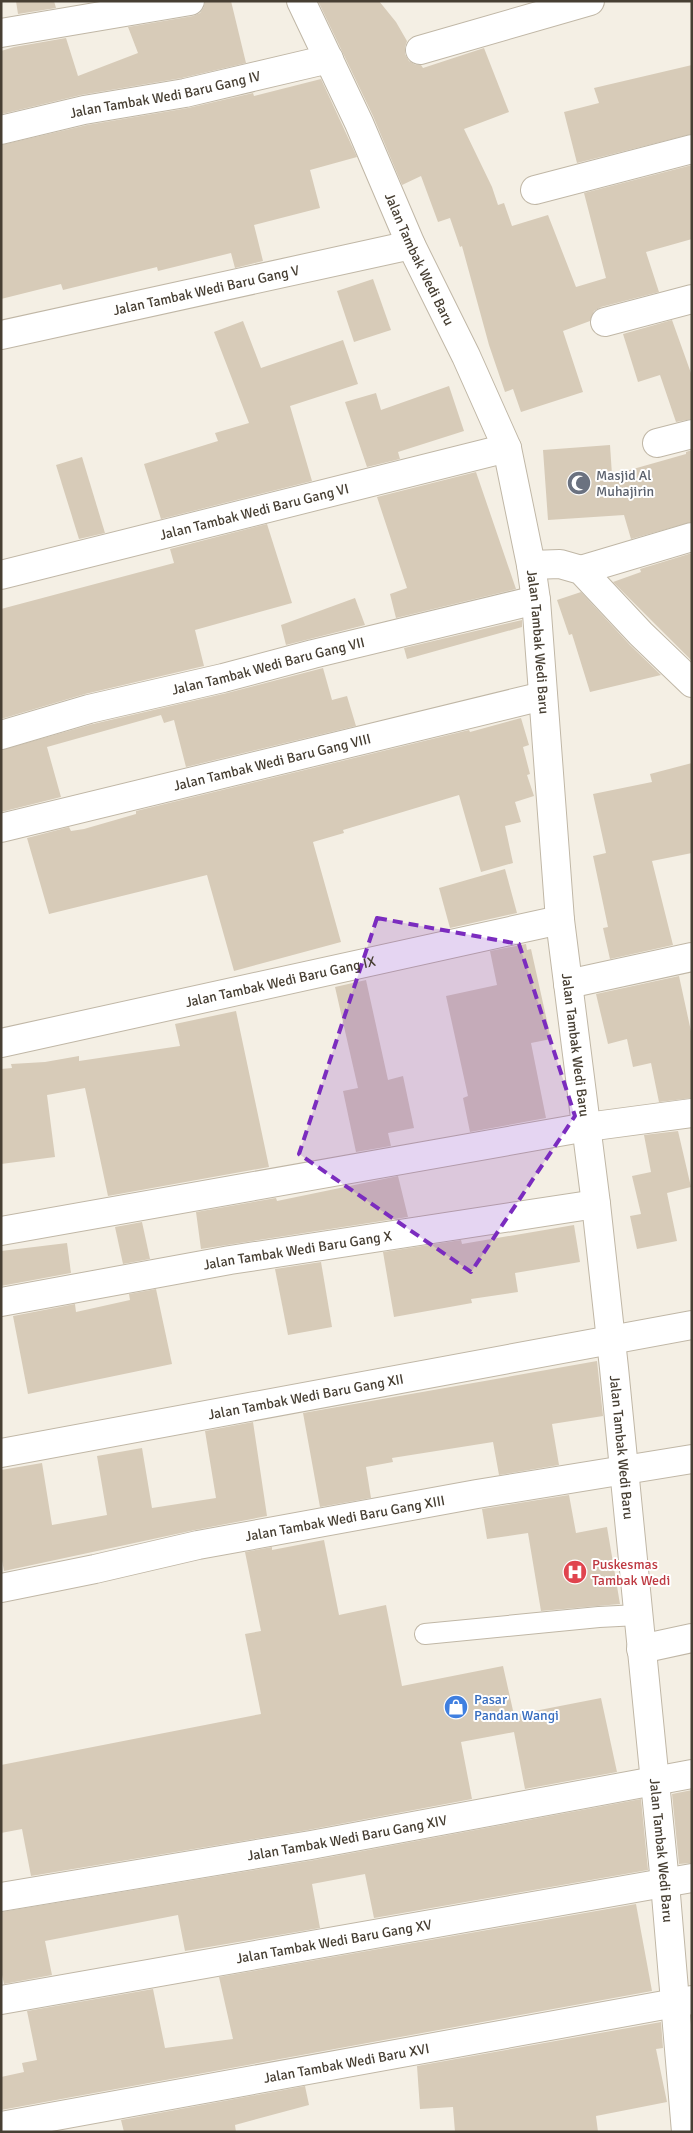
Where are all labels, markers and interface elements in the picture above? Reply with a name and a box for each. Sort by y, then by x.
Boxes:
street label: Jalan Tambak Wedi Baru Gang IV [68,67,262,122]
street label: Jalan Tambak Wedi Baru [381,190,458,328]
street label: Jalan Tambak Wedi Baru Gang V [111,262,301,319]
place label: Masjid Al Muhajirin [596,467,654,500]
mosque icon: Masjid Al Muhajirin [566,470,592,496]
street label: Jalan Tambak Wedi Baru Gang VI [158,480,351,544]
street label: Jalan Tambak Wedi Baru [523,569,553,715]
street label: Jalan Tambak Wedi Baru Gang VII [170,634,366,699]
street label: Jalan Tambak Wedi Baru Gang VIII [172,730,373,795]
street label: Jalan Tambak Wedi Baru Gang IX [184,953,377,1011]
street label: Jalan Tambak Wedi Baru [558,972,593,1118]
street label: Jalan Tambak Wedi Baru Gang X [202,1227,393,1274]
street label: Jalan Tambak Wedi Baru Gang XII [207,1371,405,1423]
street label: Jalan Tambak Wedi Baru [606,1374,637,1520]
street label: Jalan Tambak Wedi Baru Gang XIII [244,1492,446,1545]
place label: Puskesmas Tambak Wedi [592,1556,670,1589]
hospital icon: Puskesmas Tambak Wedi [562,1559,588,1585]
place label: Pasar Pandan Wangi [474,1691,559,1724]
shop icon: Pasar Pandan Wangi [443,1694,469,1720]
street label: Jalan Tambak Wedi Baru [646,1778,676,1923]
street label: Jalan Tambak Wedi Baru Gang XIV [246,1812,448,1865]
street label: Jalan Tambak Wedi Baru Gang XV [235,1916,433,1967]
street label: Jalan Tambak Wedi Baru XVI [262,2040,431,2087]

